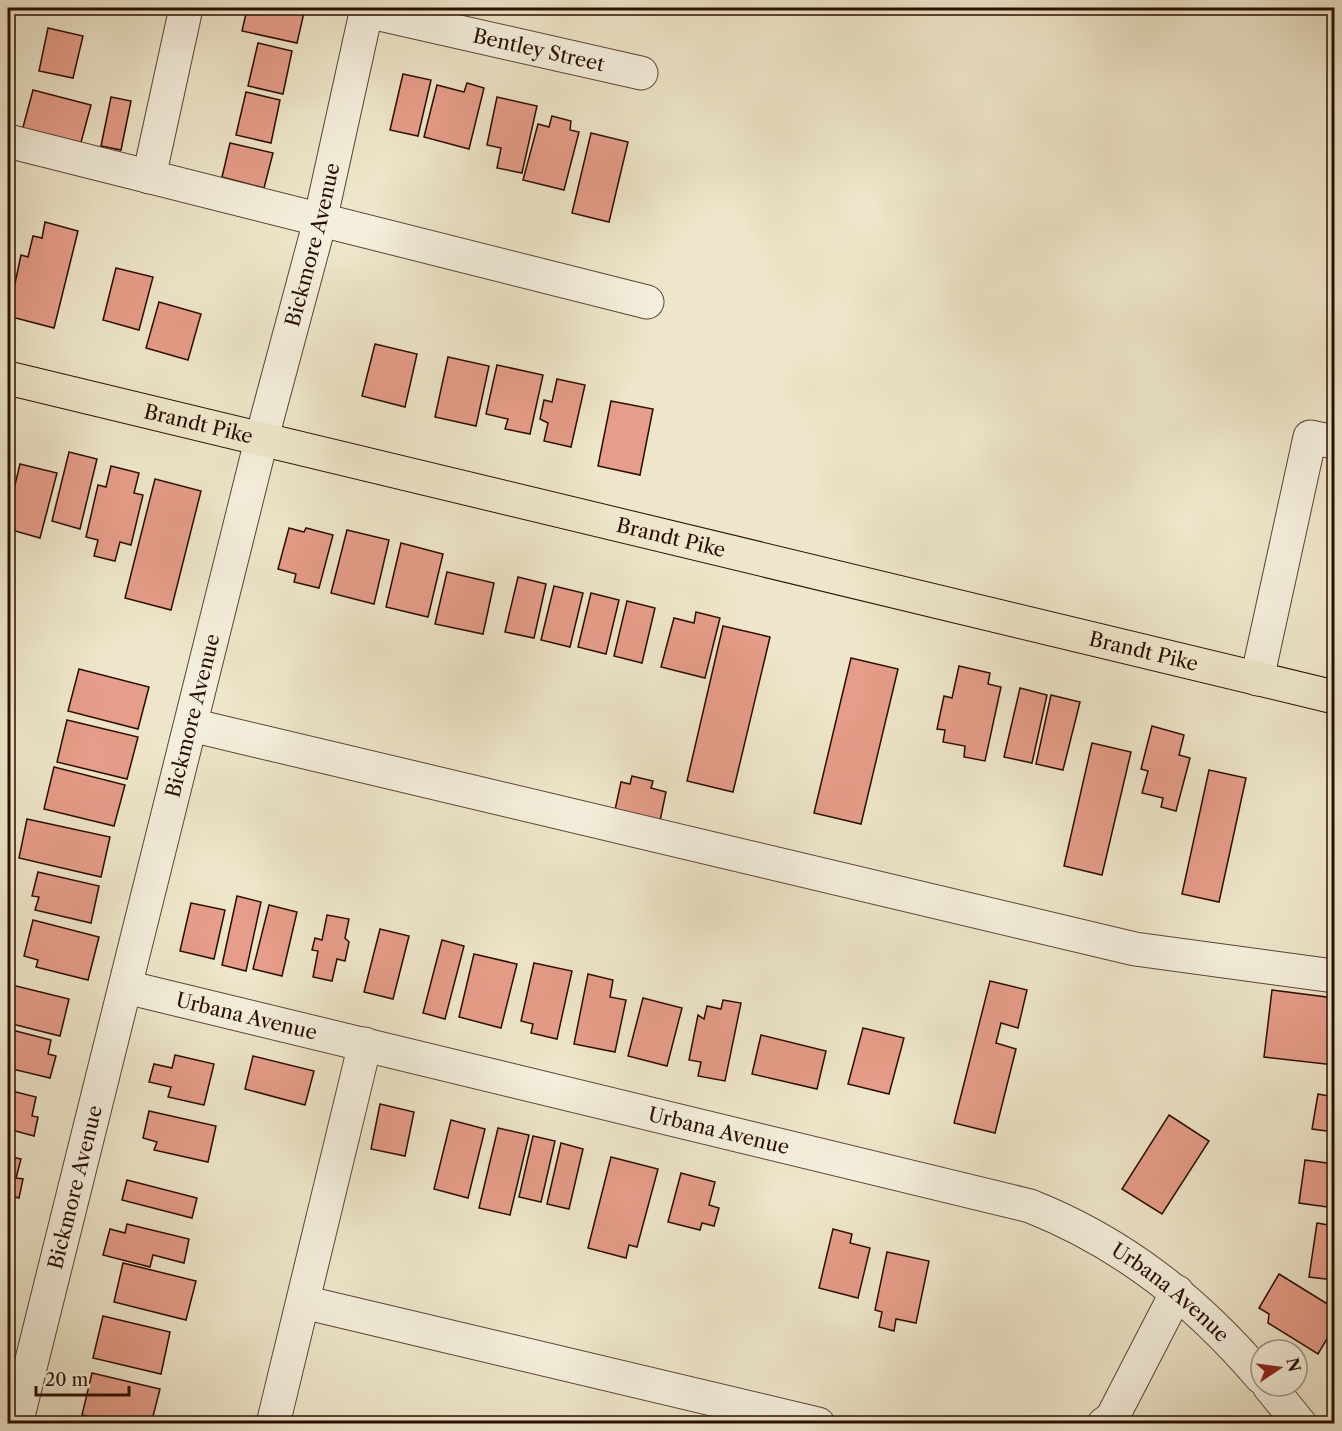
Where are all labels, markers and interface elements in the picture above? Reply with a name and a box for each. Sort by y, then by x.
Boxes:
street label: Bentley Street [471,23,607,76]
street label: Bickmore Avenue [280,161,344,329]
street label: Brandt Pike [142,399,255,449]
street label: Brandt Pike [614,513,728,562]
street label: Brandt Pike [1087,627,1200,676]
street label: Bickmore Avenue [161,631,225,800]
street label: Urbana Avenue [173,988,320,1045]
street label: Urbana Avenue [646,1102,792,1159]
street label: Bickmore Avenue [43,1103,107,1272]
street label: Urbana Avenue [1107,1238,1234,1347]
north arrow [1249,1338,1309,1398]
text: N [1282,1356,1305,1374]
scale bar [36,1359,129,1397]
text: 20 m [45,1369,89,1391]

